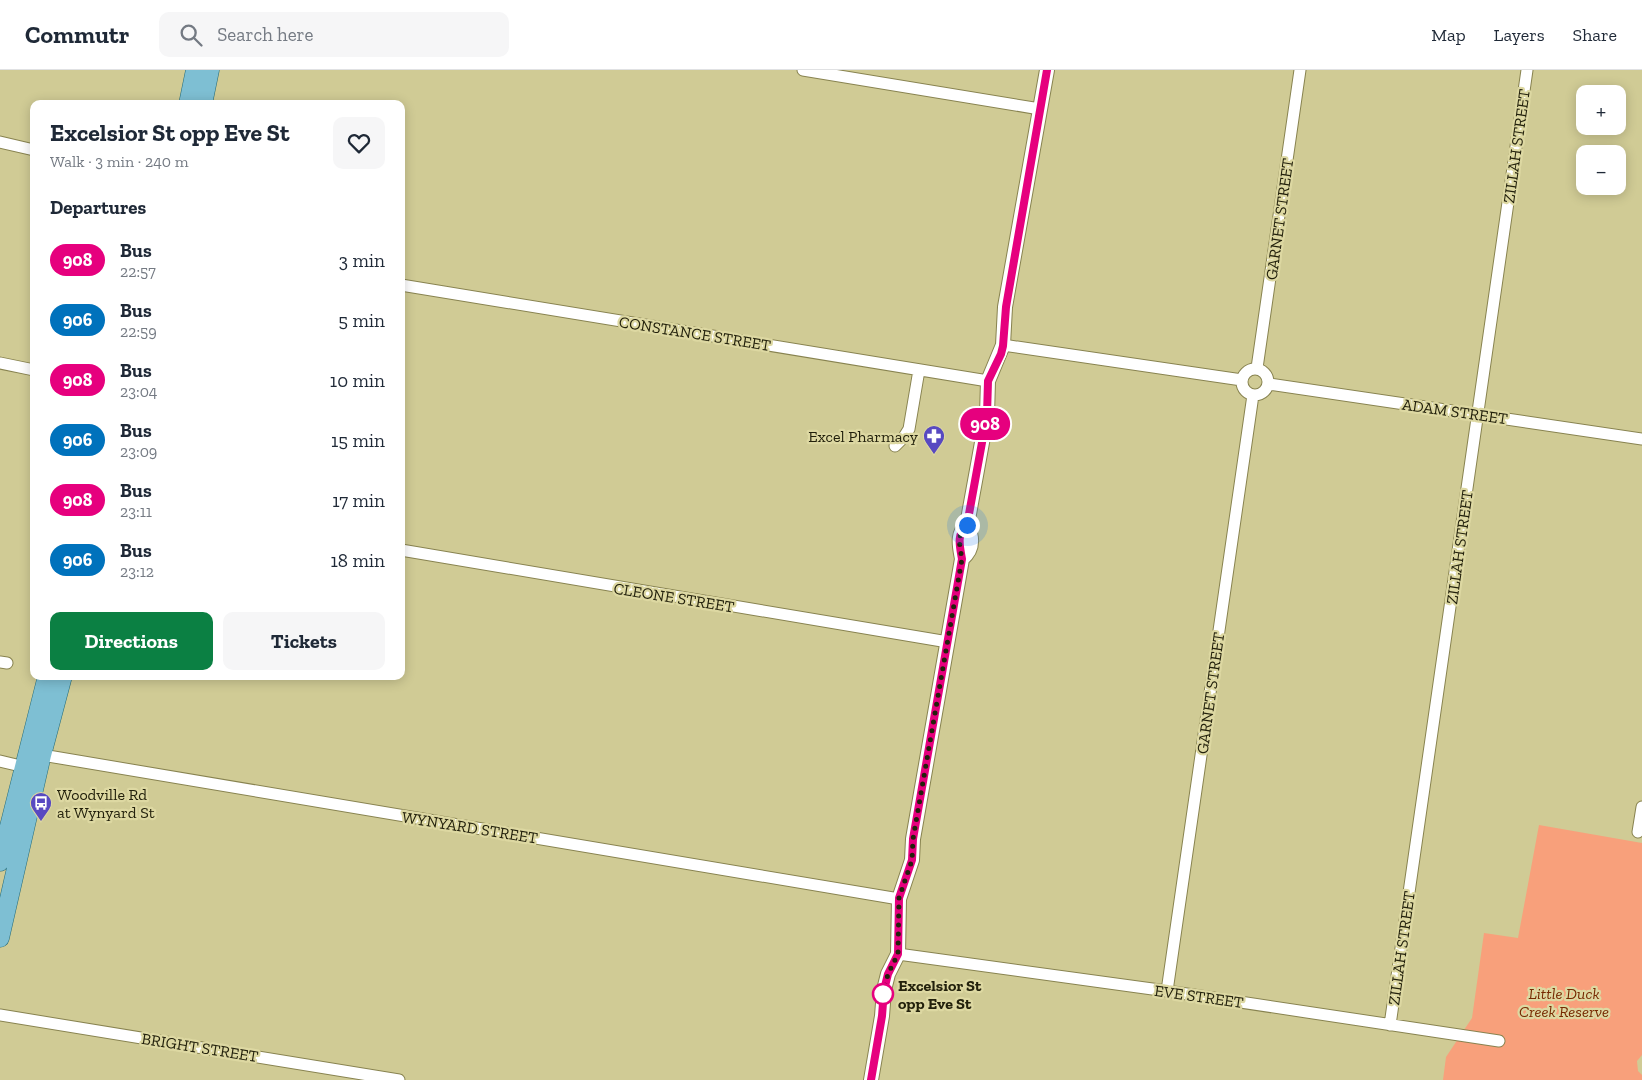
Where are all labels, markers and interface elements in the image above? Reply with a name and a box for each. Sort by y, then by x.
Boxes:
search box [159,12,509,57]
text: Commutr [25,20,129,49]
icon: search [177,21,205,49]
text: Search here [217,23,313,46]
text: Map [1431,24,1466,46]
text: Layers [1494,24,1545,46]
text: Share [1573,24,1617,46]
map controls [1576,85,1626,195]
button: + [1576,85,1626,135]
street label: ZILLAH STREET [1499,88,1534,204]
button: heart [333,117,385,169]
text: Excelsior St opp Eve St [50,118,289,147]
button: − [1576,145,1626,195]
text: Walk · 3 min · 240 m [50,152,189,171]
street label: GARNET STREET [1262,157,1297,281]
text: Departures [50,196,146,219]
text: Bus [120,239,152,262]
text: 908 [63,249,92,271]
text: 3 min [339,249,385,272]
text: 22:57 [120,262,156,281]
text: Bus [120,299,152,322]
text: 906 [63,309,92,331]
text: 5 min [338,309,385,332]
street label: CONSTANCE STREET [618,312,772,355]
text: 22:59 [120,322,157,341]
text: Bus [120,359,152,382]
text: 908 [63,369,92,391]
text: 10 min [330,369,385,392]
text: 23:04 [120,382,158,401]
street label: ADAM STREET [1401,395,1509,428]
line badge: 908 [956,408,1014,440]
text: 908 [970,413,1000,435]
text: Bus [120,419,152,442]
pharmacy icon: Excel Pharmacy [922,424,946,455]
place label: Excel Pharmacy [808,427,919,446]
text: 906 [63,429,92,451]
text: 15 min [331,429,385,452]
text: 23:09 [120,442,157,461]
text: Bus [120,479,152,502]
text: 908 [63,489,92,511]
text: 17 min [332,489,385,512]
street label: ZILLAH STREET [1442,489,1477,605]
text: 23:11 [120,502,152,521]
your location [955,513,980,538]
text: Bus [120,539,152,562]
text: 906 [63,549,92,571]
text: 18 min [331,549,385,572]
text: 23:12 [120,562,154,581]
street label: CLEONE STREET [612,579,736,616]
button: Directions [50,612,213,670]
button: Tickets [223,612,385,670]
street label: GARNET STREET [1193,631,1228,755]
place label: Woodville Rd at Wynyard St [57,785,155,822]
bus stop icon: Woodville Rd at Wynyard St [29,791,53,822]
street label: WYNYARD STREET [401,807,539,848]
street label: ZILLAH STREET [1384,890,1419,1006]
place label: Excelsior St opp Eve St [898,976,982,1013]
street label: EVE STREET [1153,981,1245,1012]
marker: Excelsior St opp Eve St [872,983,894,1005]
park label: Little Duck Creek Reserve [1519,984,1609,1021]
street label: BRIGHT STREET [140,1029,260,1066]

